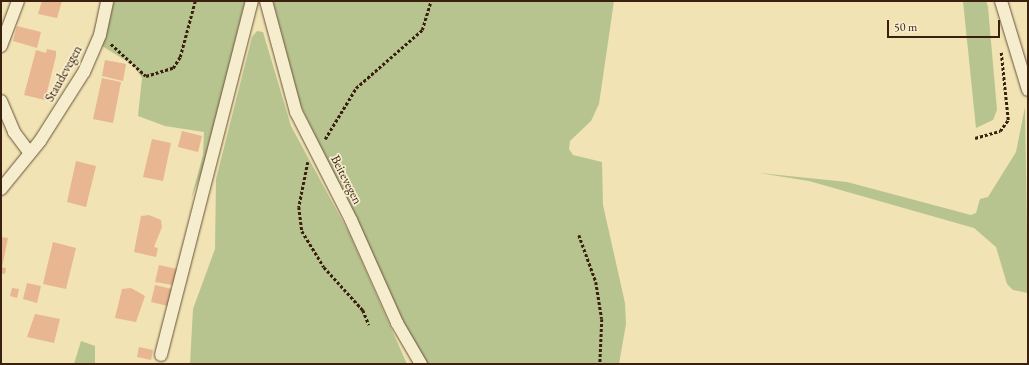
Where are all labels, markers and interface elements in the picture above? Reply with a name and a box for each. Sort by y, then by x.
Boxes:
scale bar [889,12,1002,38]
text: 50 m [894,19,917,35]
street label: Staudevegen [42,43,86,105]
street label: Beitevegen [327,153,365,207]

